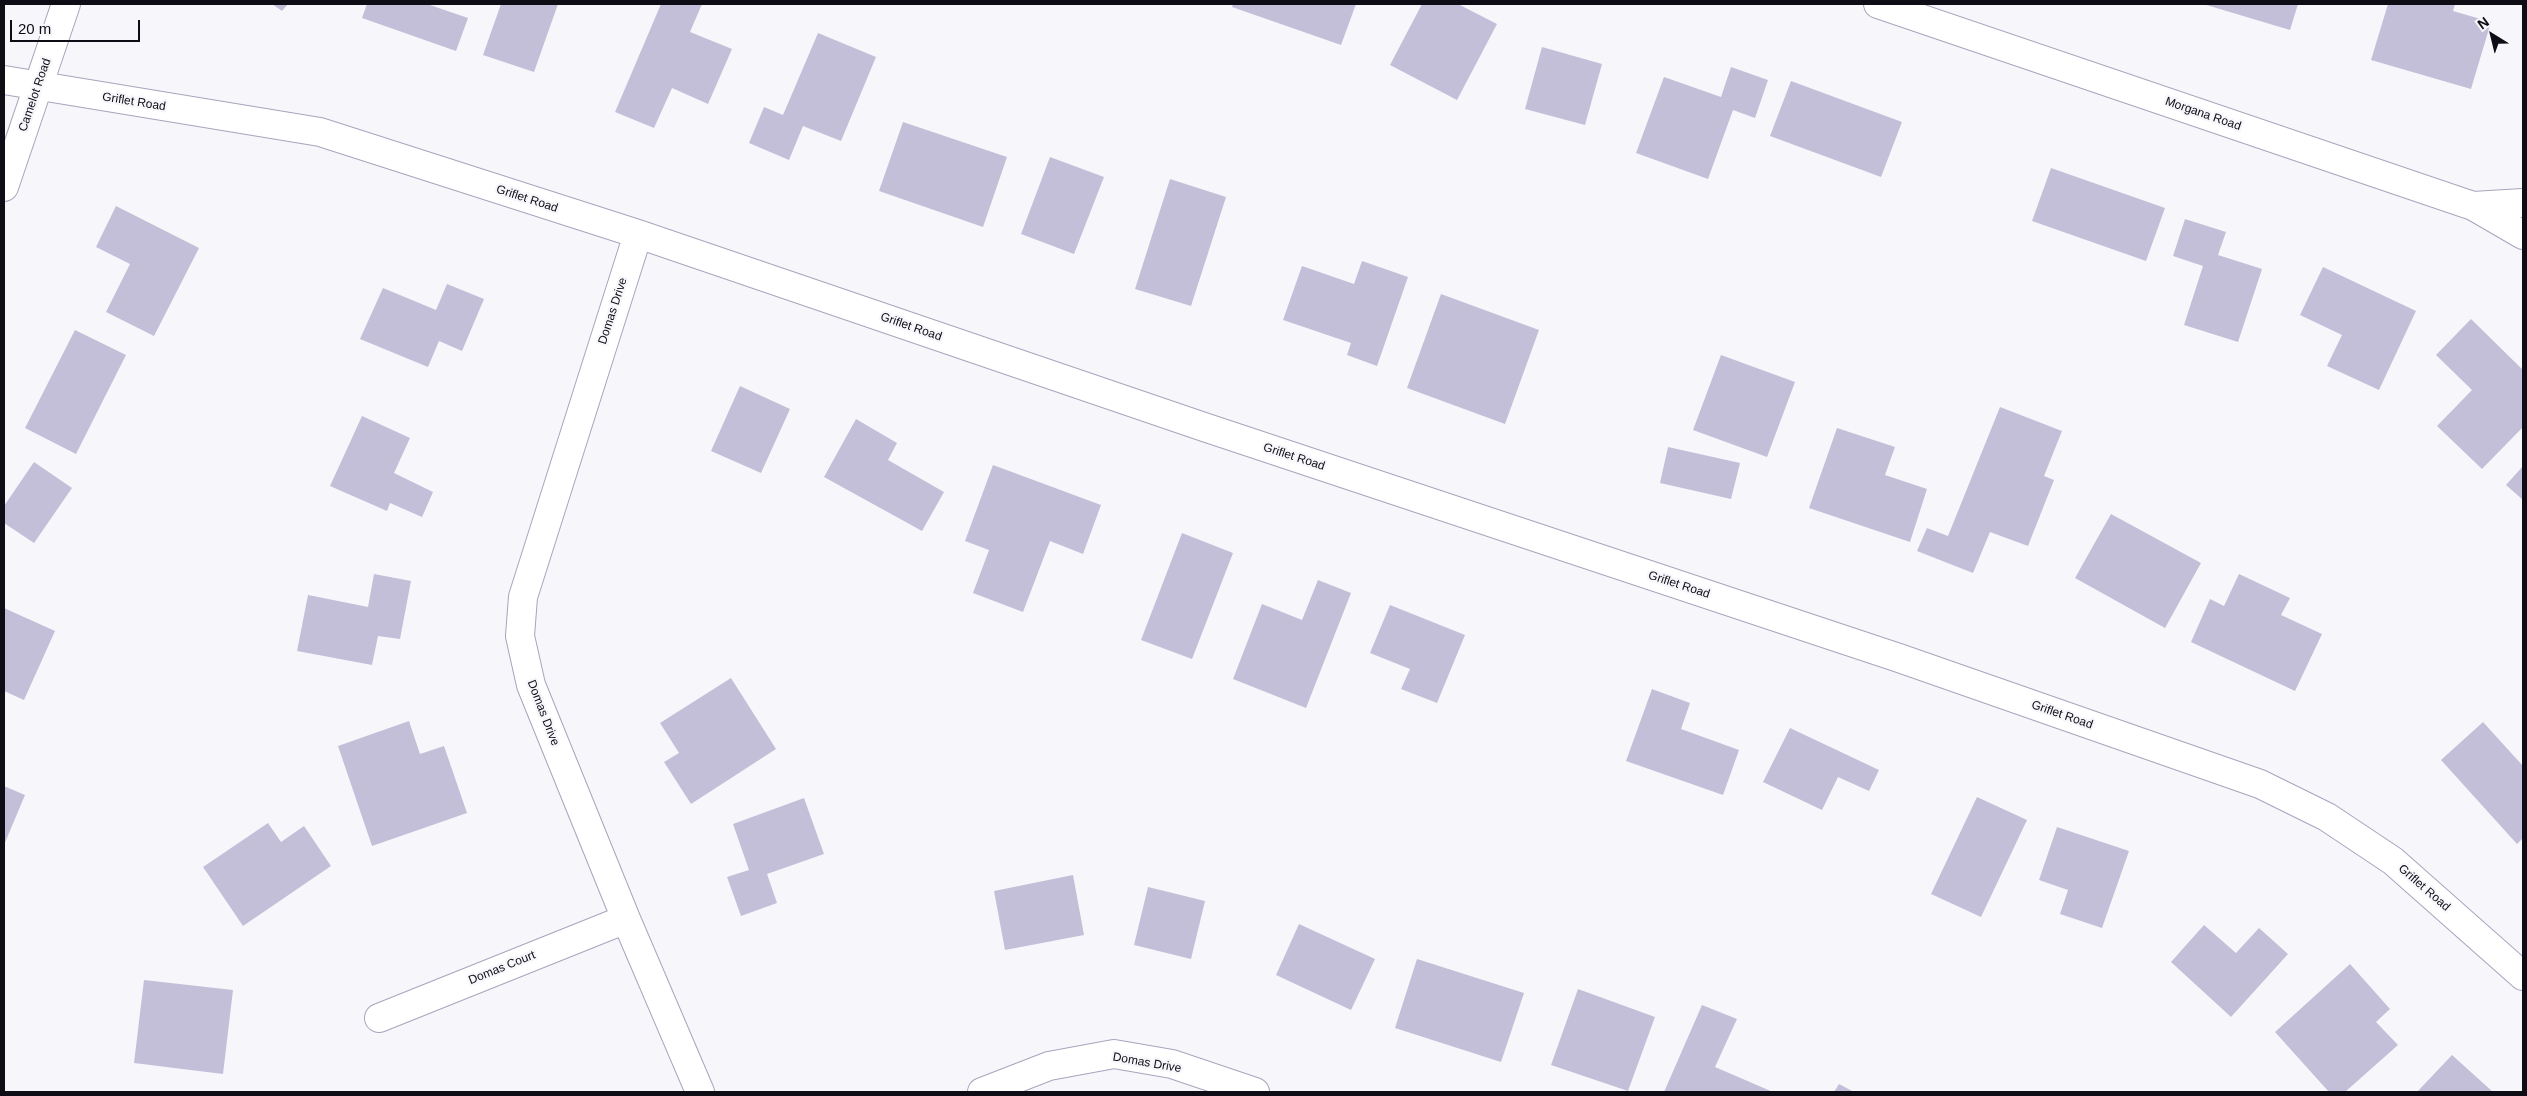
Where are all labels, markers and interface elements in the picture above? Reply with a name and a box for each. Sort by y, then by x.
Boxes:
scale bar [12,10,142,42]
north arrow [2467,10,2517,60]
text: N [2474,13,2492,32]
text: 20 m [18,20,51,37]
street label: Camelot Road [16,56,54,134]
street label: Griflet Road [101,90,167,114]
street label: Morgana Road [2163,94,2243,134]
street label: Griflet Road [494,182,560,216]
street label: Domas Drive [595,276,631,346]
street label: Griflet Road [878,310,944,344]
street label: Griflet Road [1261,440,1327,474]
street label: Griflet Road [1646,568,1712,602]
street label: Domas Drive [524,678,562,748]
street label: Griflet Road [2029,698,2095,732]
street label: Griflet Road [2395,862,2453,914]
street label: Domas Court [467,948,537,988]
street label: Domas Drive [1112,1050,1182,1076]

